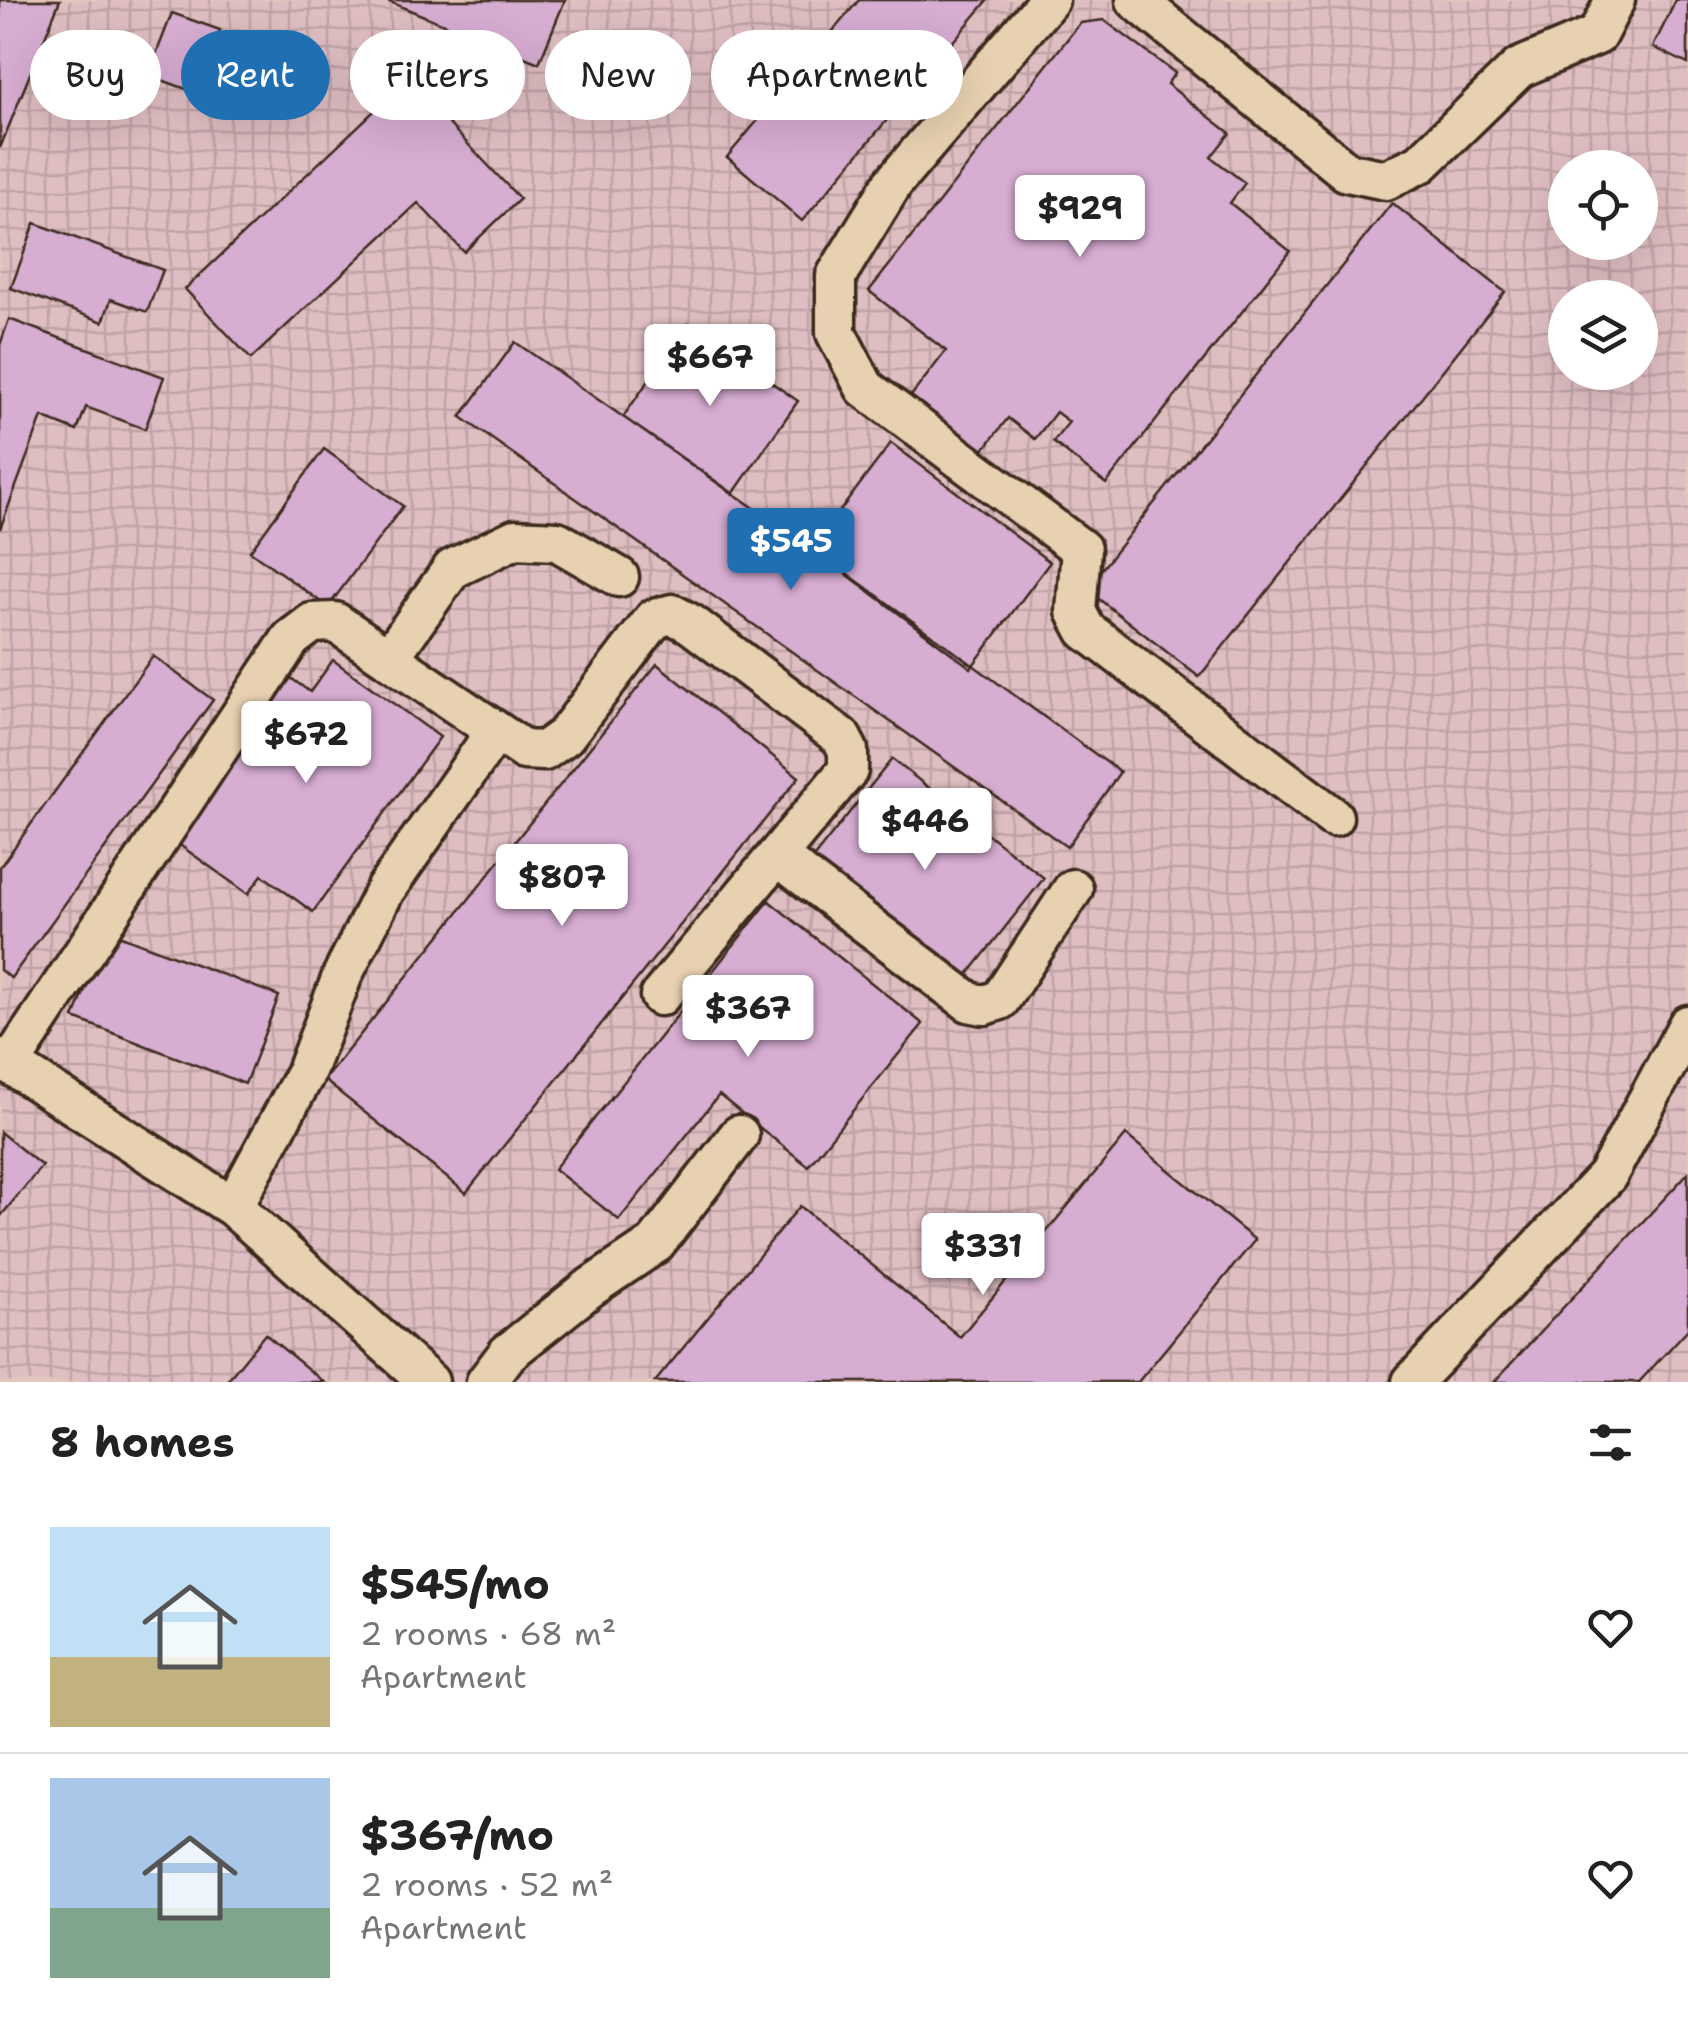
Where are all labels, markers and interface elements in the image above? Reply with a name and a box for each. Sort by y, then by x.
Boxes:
chip: Buy [30,30,161,120]
chip: Rent [181,30,330,120]
chip: Filters [350,30,525,120]
chip: New [545,30,691,120]
chip: Apartment [711,30,963,120]
map controls [1548,150,1658,390]
button: locate [1548,150,1658,260]
pin: $929 [1021,175,1139,260]
text: $929 [1037,186,1123,229]
button: layers [1548,280,1658,390]
pin: $667 [651,324,769,409]
text: $667 [666,335,754,378]
pin: $545 [732,508,850,593]
text: $545 [749,519,833,562]
pin: $672 [247,701,365,786]
text: $672 [263,712,349,755]
pin: $446 [866,788,984,873]
text: $446 [881,799,969,842]
pin: $807 [503,844,621,929]
text: $807 [518,855,606,898]
pin: $367 [689,975,807,1060]
text: $367 [705,986,792,1029]
pin: $331 [924,1213,1042,1298]
text: $331 [944,1224,1022,1267]
text: 8 homes [50,1414,235,1470]
icon: filters [1583,1415,1638,1470]
text: $545/mo [360,1556,550,1612]
icon: home [130,1567,250,1687]
icon: heart [1583,1600,1638,1655]
text: 2 rooms · 68 m² [360,1612,616,1655]
text: Apartment [360,1655,527,1698]
text: $367/mo [360,1807,554,1863]
icon: home [130,1818,250,1938]
icon: heart [1583,1851,1638,1906]
text: 2 rooms · 52 m² [360,1863,613,1906]
text: Apartment [360,1906,527,1949]

